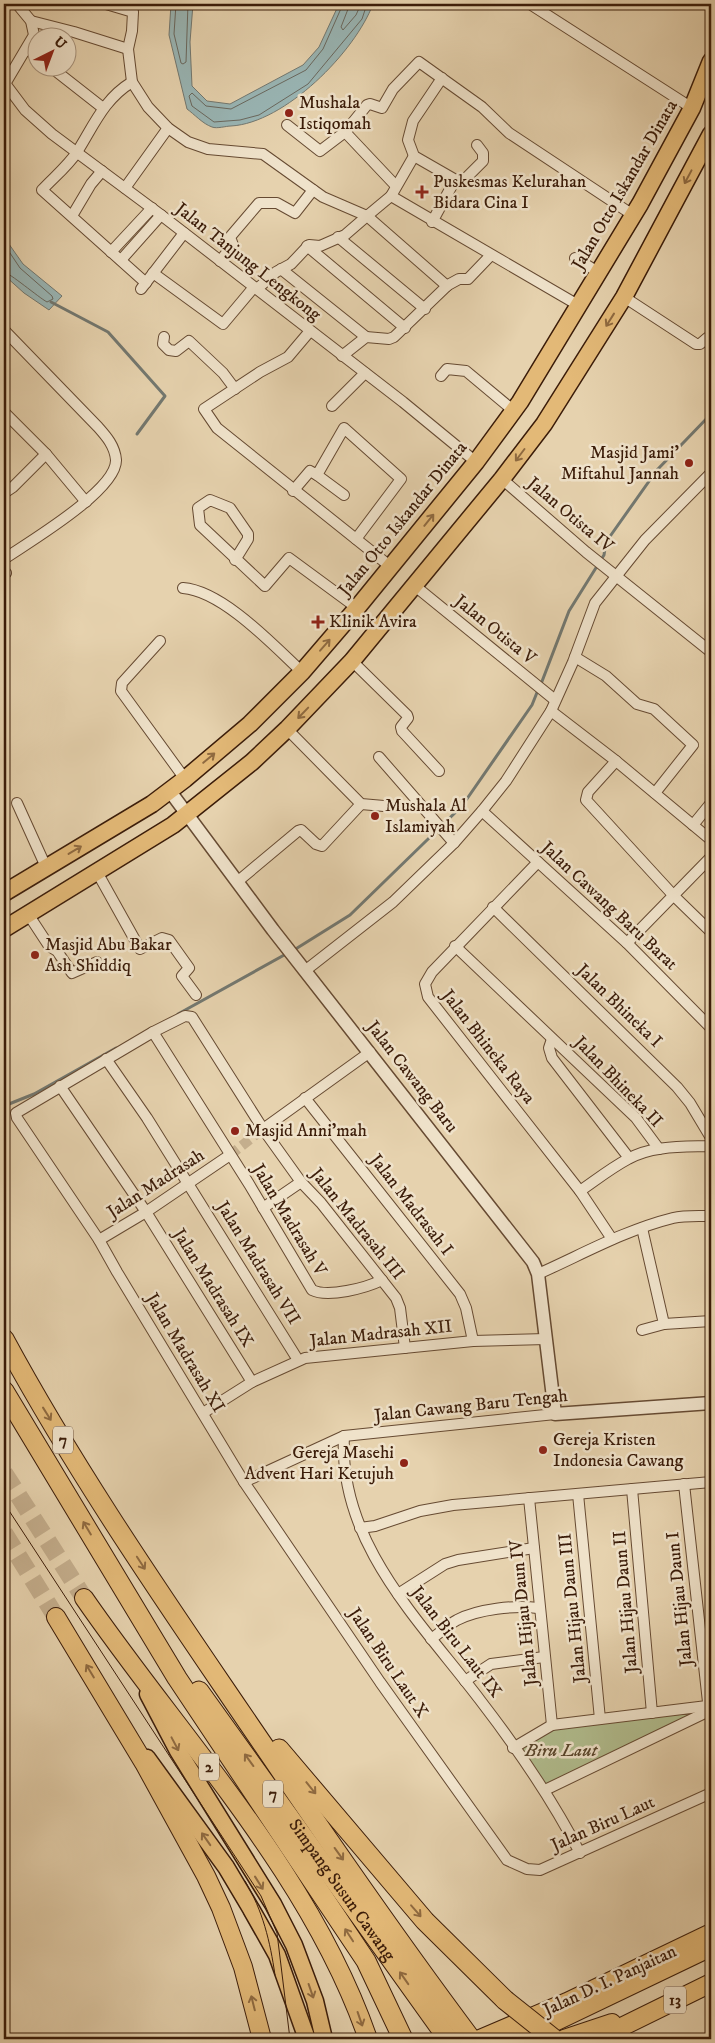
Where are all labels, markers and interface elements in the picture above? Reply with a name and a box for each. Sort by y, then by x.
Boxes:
north arrow [28,28,78,78]
text: U [50,33,70,54]
place label: Mushala Istiqomah [299,92,372,135]
street label: Jalan Otto Iskandar Dinata [566,96,683,276]
marker: Mushala Istiqomah [283,107,295,119]
one-way arrow [683,170,693,184]
place label: Puskesmas Kelurahan Bidara Cina I [433,171,587,214]
marker: Puskesmas Kelurahan Bidara Cina I [415,185,429,199]
street label: Jalan Tanjung Lengkong [169,197,326,326]
one-way arrow [604,312,614,326]
street label: Jalan Otto Iskandar Dinata [333,437,472,602]
place label: Masjid Jami' Miftahul Jannah [561,442,680,485]
one-way arrow [515,448,526,461]
marker: Masjid Jami' Miftahul Jannah [683,457,695,469]
street label: Jalan Otista IV [521,471,618,558]
one-way arrow [424,514,435,527]
street label: Jalan Otista V [448,589,541,670]
place label: Klinik Avira [329,611,417,633]
marker: Klinik Avira [311,615,325,629]
one-way arrow [320,639,331,652]
one-way arrow [297,706,309,719]
one-way arrow [202,753,215,764]
place label: Mushala Al Islamiyah [385,795,467,838]
marker: Mushala Al Islamiyah [369,810,381,822]
street label: Jalan Cawang Baru Barat [535,836,682,975]
one-way arrow [68,844,82,854]
place label: Masjid Abu Bakar Ash Shiddiq [45,934,172,977]
marker: Masjid Abu Bakar Ash Shiddiq [29,949,41,961]
street label: Jalan Bhineka I [570,958,666,1052]
street label: Jalan Bhineka Raya [435,984,540,1109]
street label: Jalan Cawang Baru [360,1015,463,1138]
street label: Jalan Bhineka II [568,1030,667,1132]
place label: Masjid Anni'mah [245,1120,367,1142]
marker: Masjid Anni'mah [229,1125,241,1137]
street label: Jalan Madrasah [102,1144,209,1225]
street label: Jalan Madrasah I [363,1148,457,1260]
street label: Jalan Madrasah V [246,1158,331,1280]
street label: Jalan Madrasah III [304,1162,409,1284]
street label: Jalan Madrasah VII [210,1196,305,1329]
street label: Jalan Madrasah IX [167,1223,258,1351]
street label: Jalan Madrasah XI [140,1287,229,1417]
street label: Jalan Madrasah XII [307,1316,453,1353]
street label: Jalan Cawang Baru Tengah [371,1385,569,1427]
one-way arrow [42,1406,52,1420]
road number: 7 [53,1426,73,1454]
place label: Gereja Kristen Indonesia Cawang [553,1429,684,1472]
place label: Gereja Masehi Advent Hari Ketujuh [245,1442,395,1485]
marker: Gereja Kristen Indonesia Cawang [537,1444,549,1456]
marker: Gereja Masehi Advent Hari Ketujuh [398,1457,410,1469]
one-way arrow [82,1522,92,1536]
street label: Jalan Hijau Daun II [609,1530,643,1676]
street label: Jalan Hijau Daun I [662,1530,698,1670]
street label: Jalan Hijau Daun III [554,1532,592,1686]
street label: Jalan Hijau Daun IV [505,1538,543,1689]
one-way arrow [136,1556,146,1570]
street label: Jalan Biru Laut IX [404,1580,506,1702]
street label: Jalan Biru Laut X [342,1602,433,1722]
one-way arrow [84,1665,94,1679]
one-way arrow [170,1736,180,1751]
park label: Biru Laut [524,1740,598,1762]
road number: 2 [199,1754,219,1780]
one-way arrow [243,1754,254,1767]
road number: 7 [263,1780,283,1808]
one-way arrow [305,1781,316,1794]
street label: Jalan Biru Laut [546,1791,658,1857]
street label: Simpang Susun Cawang [283,1815,400,1966]
one-way arrow [201,1832,211,1846]
one-way arrow [334,1847,344,1861]
one-way arrow [255,1875,265,1889]
one-way arrow [411,1905,422,1918]
one-way arrow [344,1928,354,1942]
street label: Jalan D. I. Panjaitan [538,1940,681,2022]
one-way arrow [399,1971,409,1985]
one-way arrow [307,1982,316,1998]
road number: 13 [664,1986,686,2014]
one-way arrow [248,1996,257,2012]
one-way arrow [356,2010,366,2026]

